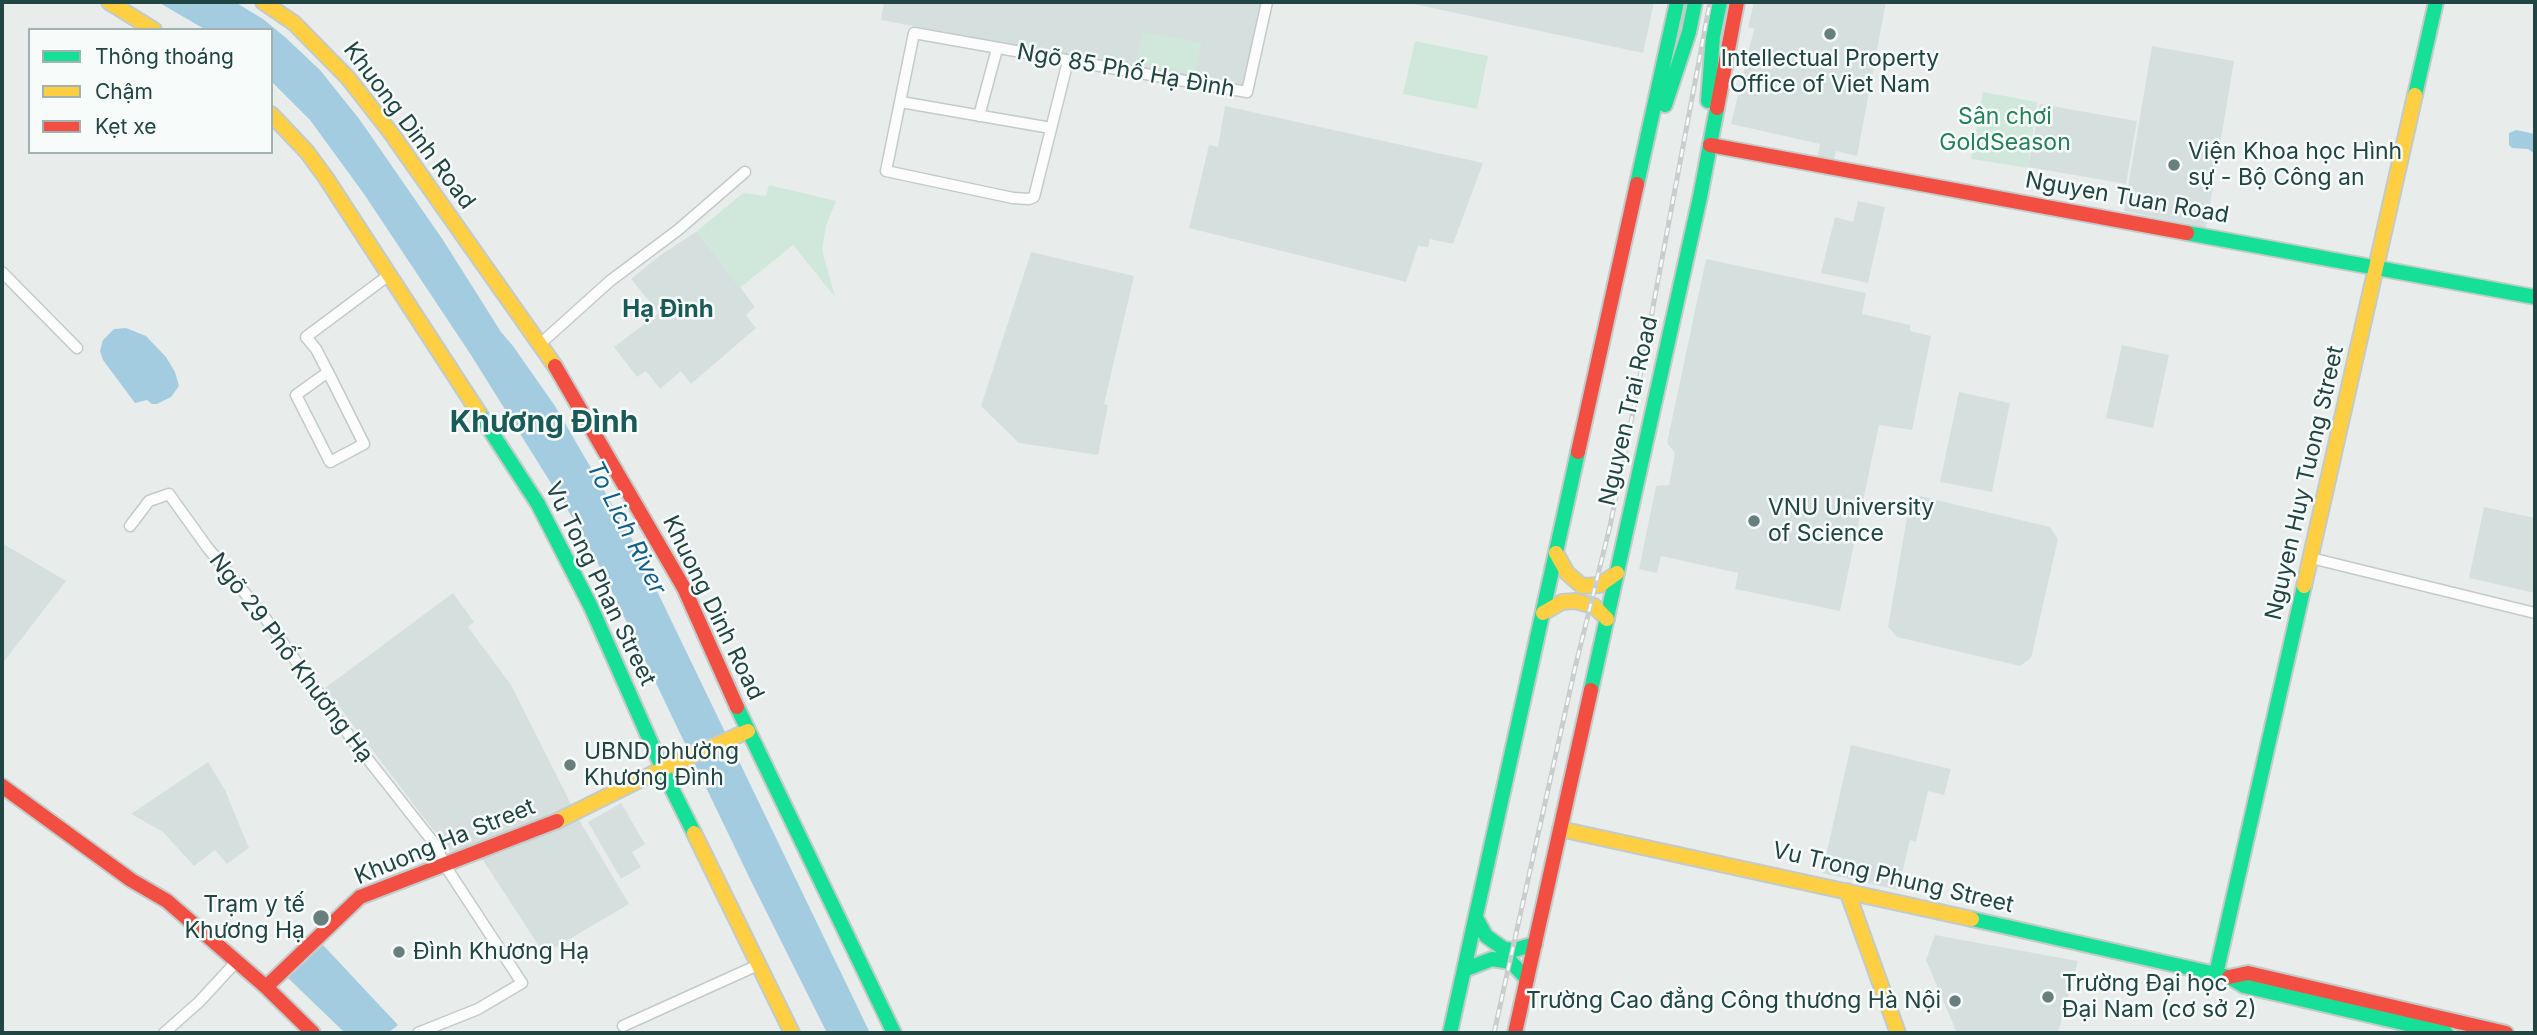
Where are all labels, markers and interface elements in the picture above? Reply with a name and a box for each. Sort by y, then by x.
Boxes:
marker: Intellectual Property Office of Viet Nam [1822,26,1838,42]
legend [28,28,273,154]
street label: Khuong Dinh Road [337,37,481,215]
street label: Ngõ 85 Phố Hạ Đình [1015,38,1237,104]
text: Thông thoáng [95,44,234,69]
place label: Intellectual Property Office of Viet Nam [1721,45,1939,99]
text: Chậm [95,79,153,104]
park label: Sân chơi GoldSeason [1939,103,2071,157]
text: Kẹt xe [95,114,157,139]
place label: Viện Khoa học Hình sự - Bộ Công an [2188,138,2402,192]
marker: Viện Khoa học Hình sự - Bộ Công an [2166,157,2182,173]
street label: Nguyen Tuan Road [2023,167,2231,229]
district label: Hạ Đình [622,296,714,324]
street label: Nguyen Trai Road [1594,314,1664,508]
street label: Nguyen Huy Tuong Street [2260,343,2350,623]
district label: Khương Đình [450,405,638,441]
water label: To Lich River [580,456,672,600]
street label: Vu Tong Phan Street [539,478,661,690]
place label: VNU University of Science [1768,494,1934,548]
street label: Khuong Dinh Road [656,511,770,705]
marker: VNU University of Science [1746,513,1762,529]
street label: Ngõ 29 Phố Khương Hạ [203,548,379,768]
place label: UBND phường Khương Đình [584,738,739,792]
marker: UBND phường Khương Đình [562,757,578,773]
street label: Khuong Ha Street [351,793,539,891]
street label: Vu Trong Phung Street [1770,837,2016,919]
place label: Trạm y tế Khương Hạ [185,891,305,945]
marker: Trạm y tế Khương Hạ [311,908,331,928]
place label: Đình Khương Hạ [413,938,589,966]
marker: Đình Khương Hạ [391,944,407,960]
place label: Trường Đại học Đại Nam (cơ sở 2) [2062,970,2257,1024]
place label: Trường Cao đẳng Công thương Hà Nội [1526,987,1941,1015]
marker: Trường Đại học Đại Nam (cơ sở 2) [2040,989,2056,1005]
marker: Trường Cao đẳng Công thương Hà Nội [1947,993,1963,1009]

